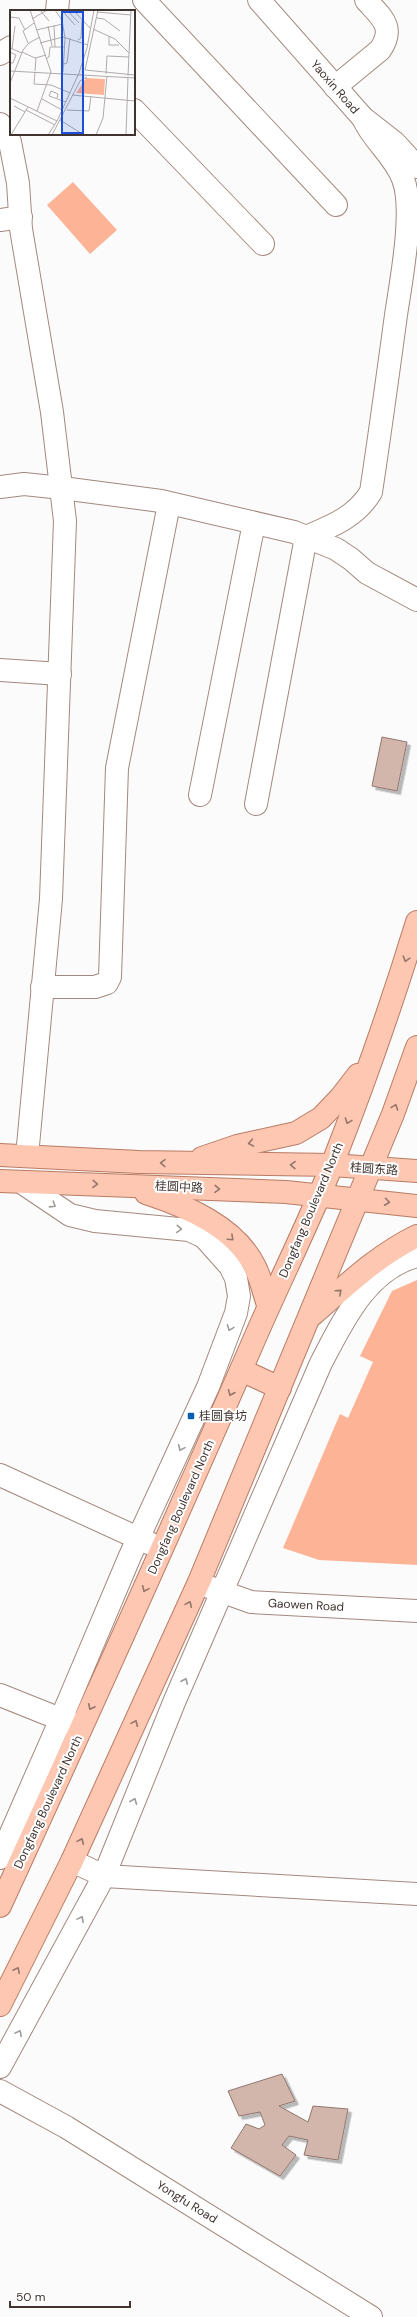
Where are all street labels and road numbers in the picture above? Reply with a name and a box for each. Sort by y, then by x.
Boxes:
street label: Yaoxin Road [307,57,363,117]
street label: Dongfang Boulevard North [275,1140,347,1280]
street label: 桂圆东路 [349,1159,399,1179]
street label: 桂圆中路 [155,1178,203,1196]
street label: Dongfang Boulevard North [144,1437,218,1577]
street label: Gaowen Road [267,1595,345,1615]
street label: Dongfang Boulevard North [10,1733,86,1871]
street label: Yongfu Road [154,2177,220,2227]

